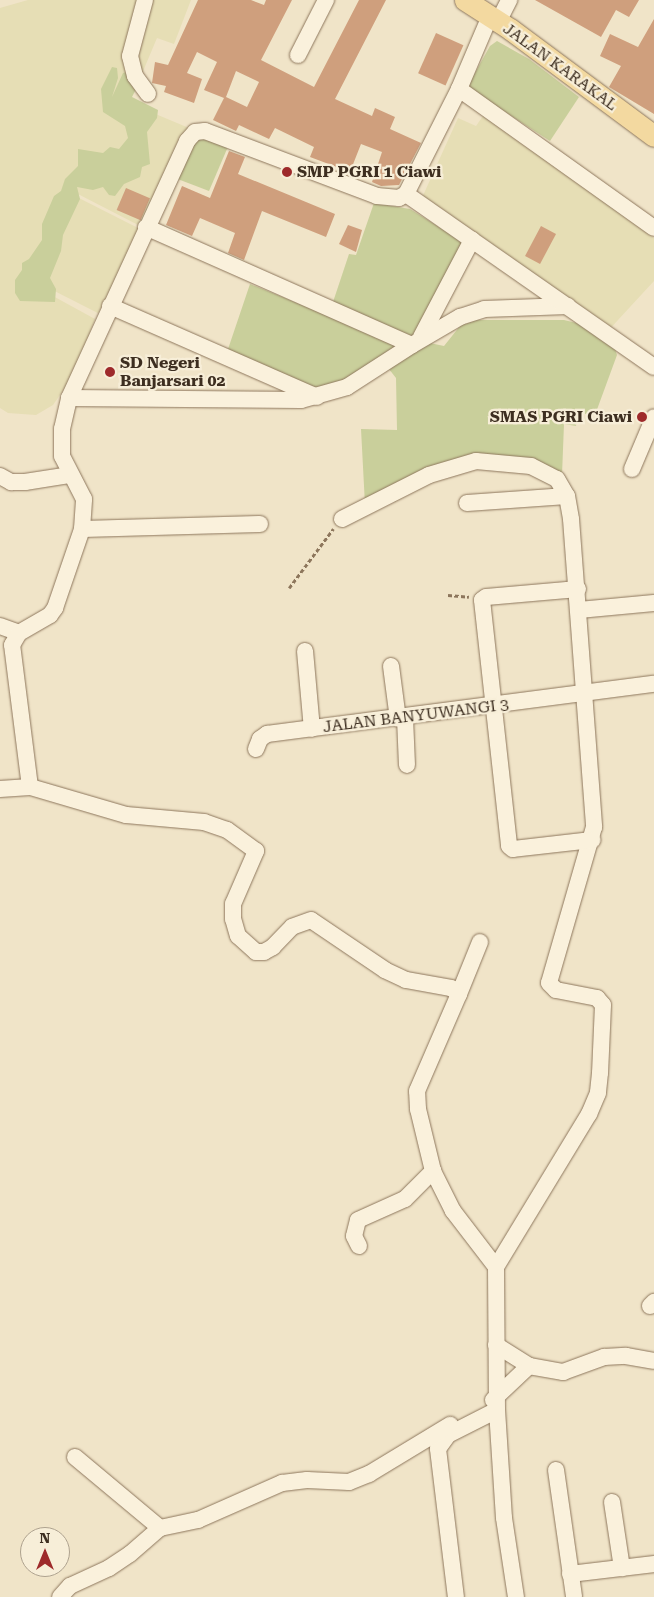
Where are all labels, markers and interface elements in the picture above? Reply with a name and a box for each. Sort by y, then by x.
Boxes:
street label: JALAN KARAKAL [499,19,621,115]
place label: SMP PGRI 1 Ciawi [297,162,441,182]
marker: SMP PGRI 1 Ciawi [281,166,293,178]
place label: SD Negeri Banjarsari 02 [120,353,225,391]
marker: SD Negeri Banjarsari 02 [104,366,116,378]
place label: SMAS PGRI Ciawi [490,407,632,427]
marker: SMAS PGRI Ciawi [636,411,648,423]
street label: JALAN BANYUWANGI 3 [322,695,510,737]
north arrow [20,1527,70,1577]
text: N [40,1530,50,1546]

